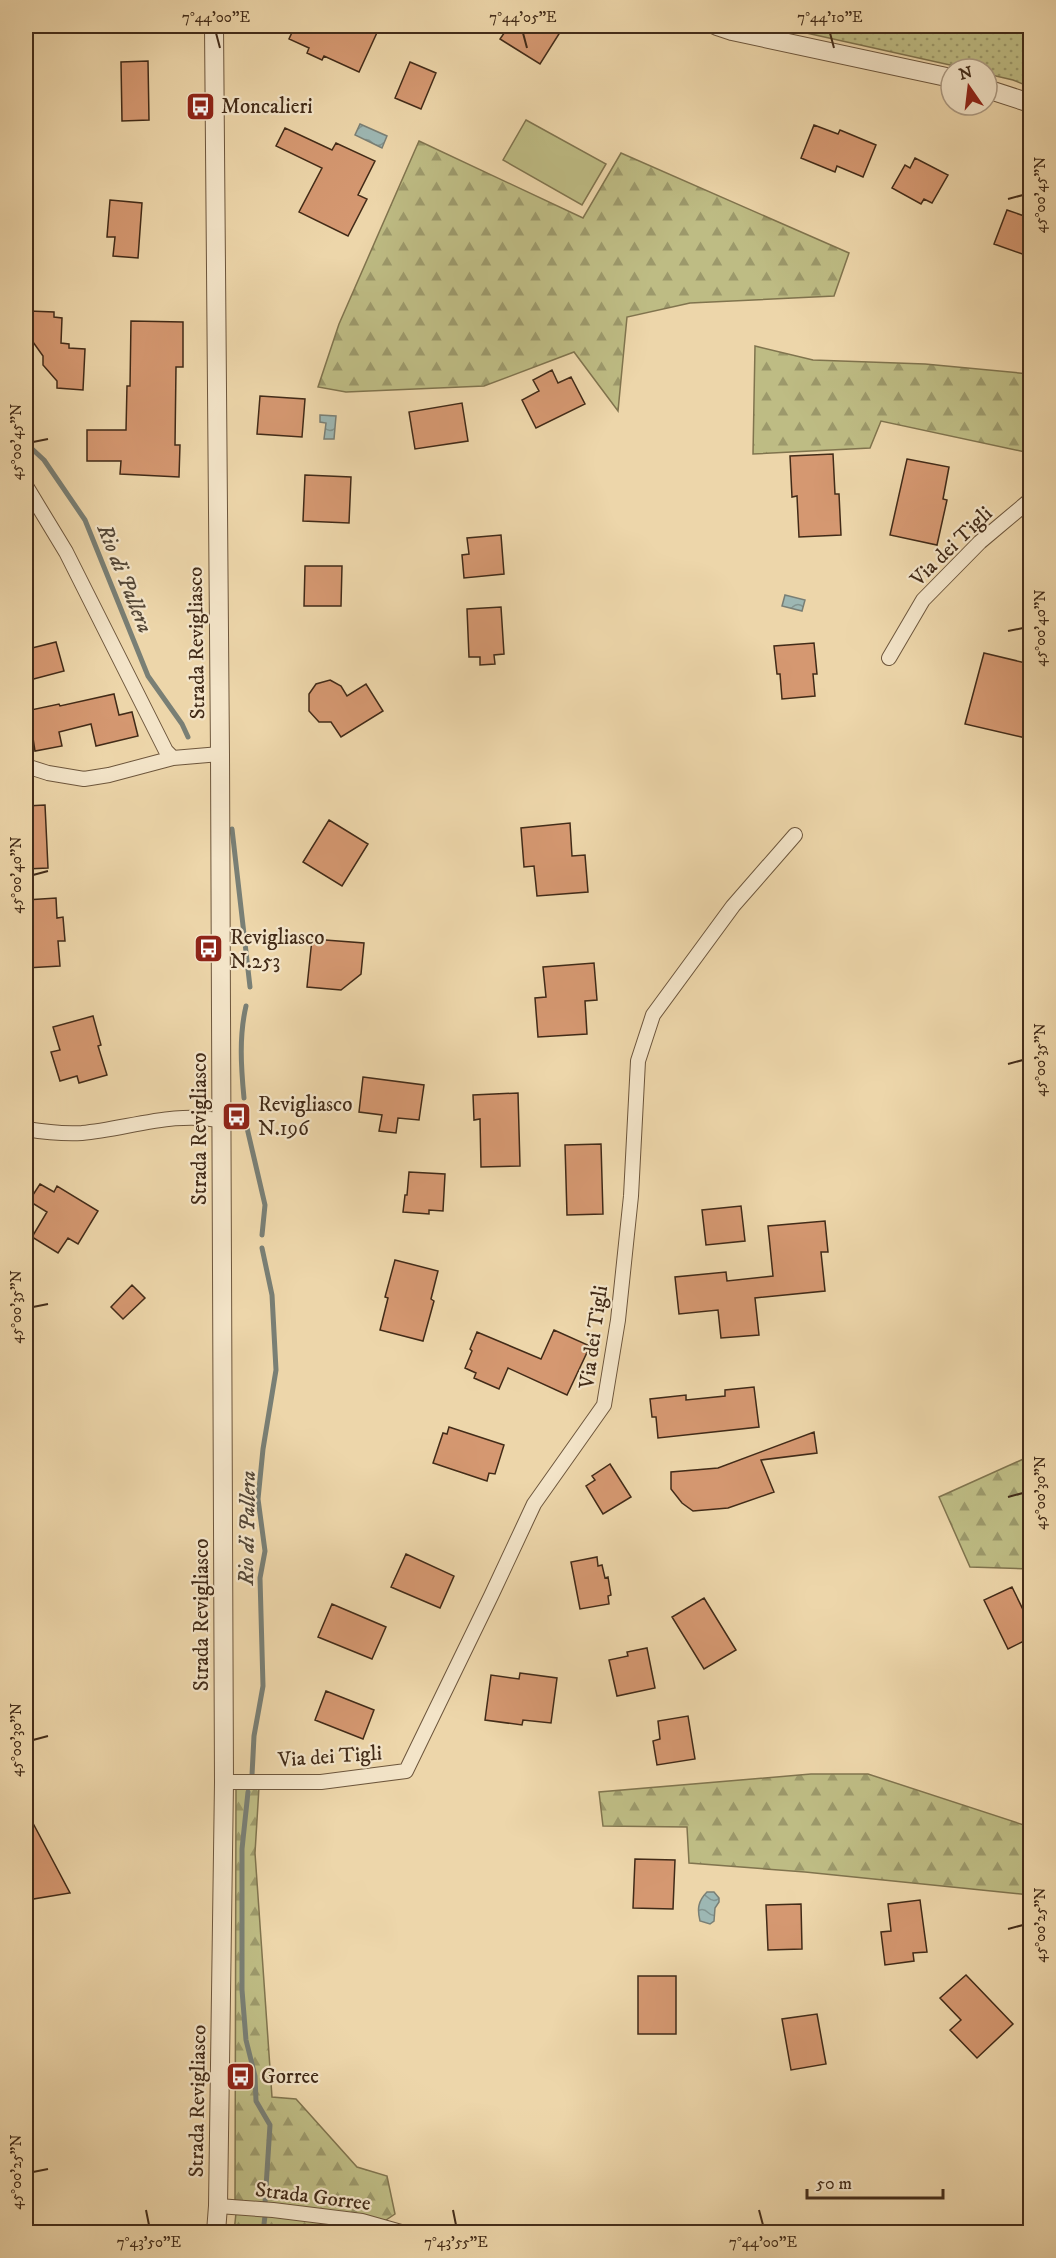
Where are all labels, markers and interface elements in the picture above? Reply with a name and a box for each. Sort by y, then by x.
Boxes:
text: 7°44'00"E [182,8,250,27]
text: 7°44'05"E [489,8,557,27]
text: 7°44'10"E [797,8,863,27]
north arrow [939,57,999,117]
text: N [957,62,974,85]
bus stop icon: Moncalieri [184,90,216,122]
place label: Moncalieri [221,94,313,120]
text: 45°00'45"N [1031,157,1050,233]
text: 45°00'45"N [7,404,26,480]
street label: Via dei Tigli [904,501,998,593]
water label: Rio di Pallera [90,519,159,637]
street label: Strada Revigliasco [183,566,211,720]
text: 45°00'40"N [1031,589,1050,667]
text: 45°00'40"N [7,836,26,914]
place label: Revigliasco N.253 [230,925,324,975]
bus stop icon: Revigliasco N.253 [193,933,225,965]
text: 45°00'35"N [1031,1023,1050,1097]
street label: Strada Revigliasco [187,1053,213,1205]
place label: Revigliasco N.196 [258,1092,352,1142]
bus stop icon: Revigliasco N.196 [221,1100,253,1132]
text: 45°00'35"N [7,1270,26,1344]
street label: Via dei Tigli [574,1284,614,1392]
text: 45°00'30"N [1031,1456,1050,1530]
water label: Rio di Pallera [233,1470,262,1587]
street label: Strada Revigliasco [189,1539,215,1691]
text: 45°00'30"N [7,1703,26,1777]
street label: Via dei Tigli [276,1740,383,1774]
text: 45°00'25"N [1031,1887,1050,1963]
street label: Strada Revigliasco [184,2024,212,2178]
bus stop icon: Gorree [224,2060,256,2092]
place label: Gorree [261,2064,319,2090]
text: 45°00'25"N [7,2134,26,2210]
scale bar [807,2162,944,2200]
text: 50 m [816,2173,852,2195]
street label: Strada Gorree [254,2177,372,2217]
text: 7°43'50"E [117,2233,182,2252]
text: 7°43'55"E [424,2233,488,2252]
text: 7°44'00"E [729,2233,797,2252]

